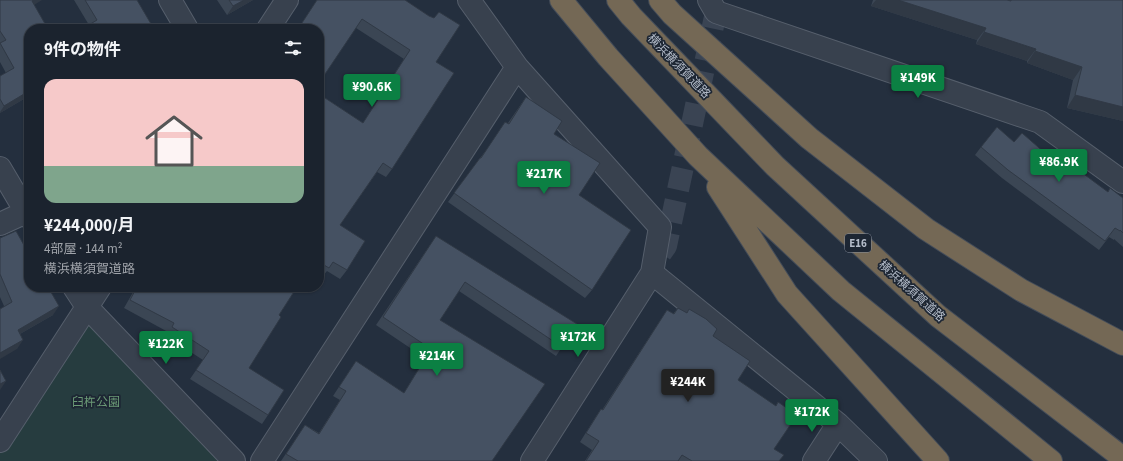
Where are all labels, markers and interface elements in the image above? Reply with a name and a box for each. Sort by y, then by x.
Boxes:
street label: 横浜横須賀道路 [643,30,714,102]
icon: filters [282,37,304,59]
text: 9件の物件 [44,38,121,62]
pin: ¥149K [890,65,946,99]
text: ¥149K [900,69,936,87]
pin: ¥90.6K [339,74,405,108]
text: ¥90.6K [352,78,392,96]
icon: home [138,105,210,177]
pin: ¥86.9K [1026,149,1092,183]
text: ¥86.9K [1039,153,1079,171]
pin: ¥217K [516,161,572,195]
text: ¥217K [526,165,562,183]
text: ¥244,000/月 [44,214,135,238]
road number: E16 [845,234,871,252]
text: 4部屋 · 144 m² [44,240,122,258]
street label: 横浜横須賀道路 [875,257,949,326]
text: 横浜横須賀道路 [44,260,135,278]
pin: ¥172K [550,324,606,358]
text: ¥172K [560,328,596,346]
pin: ¥122K [138,331,194,365]
text: ¥122K [148,335,184,353]
pin: ¥214K [409,343,465,377]
text: ¥214K [419,347,455,365]
pin: ¥244K [660,369,716,403]
text: ¥244K [670,373,706,391]
park label: 臼杵公園 [72,394,120,411]
pin: ¥172K [784,399,840,433]
text: ¥172K [794,403,830,421]

